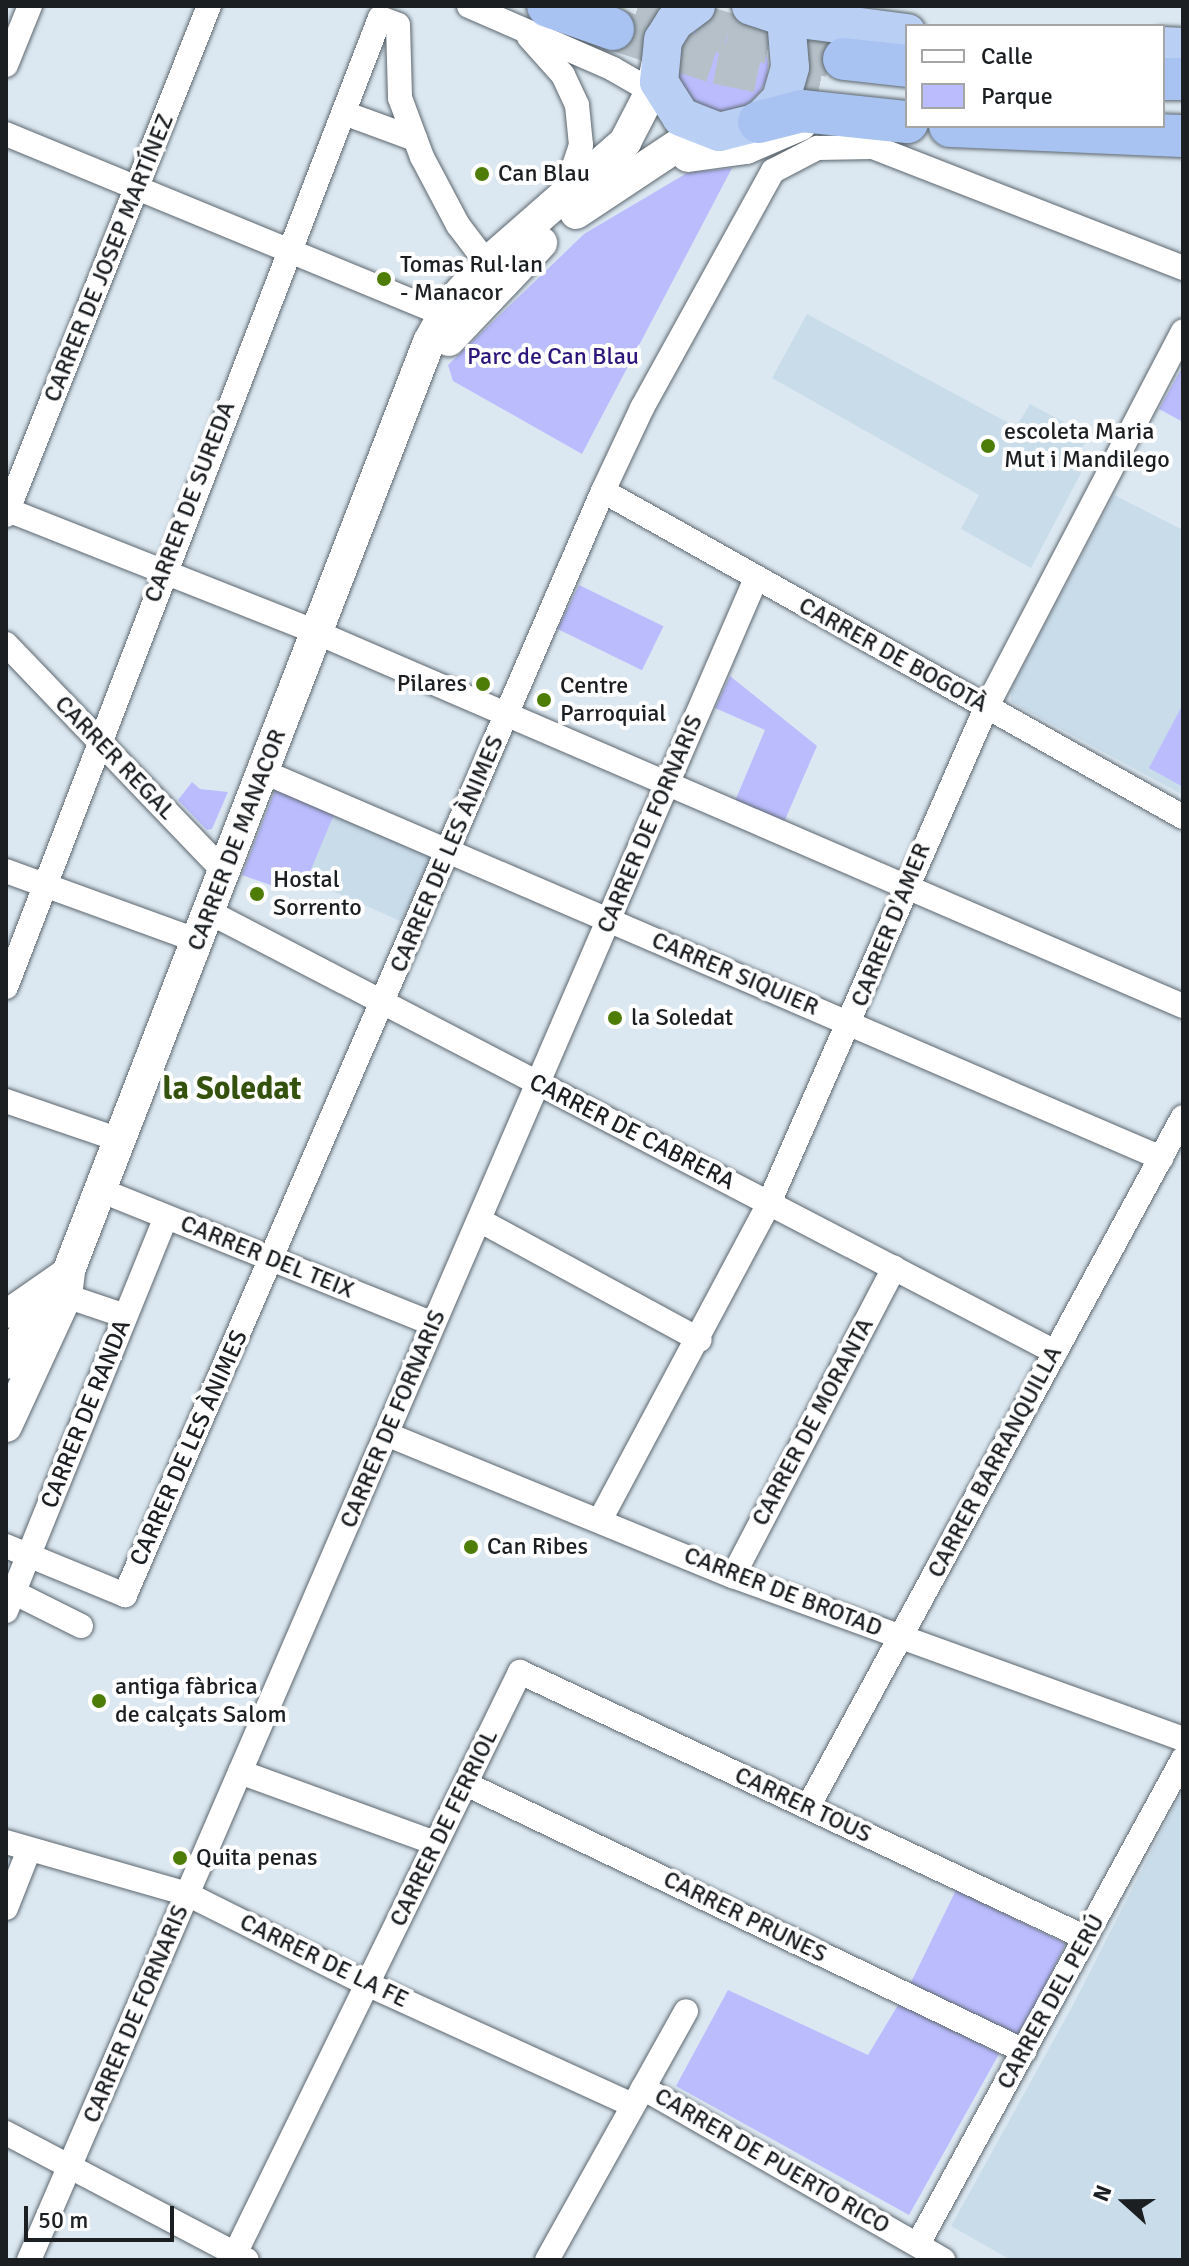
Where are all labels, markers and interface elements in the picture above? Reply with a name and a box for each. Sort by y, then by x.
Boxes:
legend [905,24,1165,128]
text: Calle [981,41,1033,71]
text: Parque [981,81,1053,111]
street label: CARRER DE JOSEP MARTÍNEZ [38,110,180,406]
place label: Can Blau [498,160,590,188]
marker: Can Blau [473,165,491,183]
place label: Tomas Rul·lan - Manacor [400,251,543,307]
marker: Tomas Rul·lan - Manacor [375,270,393,288]
park label: Parc de Can Blau [467,343,639,371]
street label: CARRER DE SUREDA [138,397,242,607]
place label: escoleta Maria Mut i Mandilego [1004,418,1170,474]
marker: escoleta Maria Mut i Mandilego [979,437,997,455]
street label: CARRER DE BOGOTÀ [794,591,992,719]
place label: Pilares [397,670,467,698]
place label: Centre Parroquial [560,672,666,728]
marker: Pilares [474,675,492,693]
street label: CARRER REGAL [49,690,181,826]
marker: Centre Parroquial [535,691,553,709]
street label: CARRER DE FORNARIS [591,711,709,937]
street label: CARRER DE MANACOR [181,725,293,955]
street label: CARRER DE LES ÀNIMES [384,731,510,977]
street label: CARRER D'AMER [845,839,937,1011]
place label: Hostal Sorrento [273,866,362,922]
marker: Hostal Sorrento [248,885,266,903]
street label: CARRER SIQUIER [647,926,823,1022]
place label: la Soledat [631,1004,733,1032]
marker: la Soledat [606,1009,624,1027]
street label: CARRER DE CABRERA [525,1068,739,1196]
district label: la Soledat [162,1070,302,1108]
street label: CARRER DEL TEIX [176,1209,358,1305]
street label: CARRER DE FORNARIS [334,1306,452,1532]
street label: CARRER DE MORANTA [746,1313,880,1531]
street label: CARRER DE RANDA [35,1315,137,1513]
street label: CARRER DE LES ÀNIMES [124,1326,254,1570]
street label: CARRER BARRANQUILLA [922,1341,1068,1583]
place label: Can Ribes [487,1533,588,1561]
marker: Can Ribes [462,1538,480,1556]
street label: CARRER DE BROTAD [680,1541,886,1643]
place label: antiga fàbrica de calçats Salom [115,1673,287,1729]
marker: antiga fàbrica de calçats Salom [90,1692,108,1710]
street label: CARRER DE FERRIOL [384,1725,504,1931]
street label: CARRER TOUS [730,1761,876,1849]
place label: Quita penas [196,1844,317,1872]
marker: Quita penas [171,1849,189,1867]
street label: CARRER PRUNES [659,1865,831,1969]
street label: CARRER DE FORNARIS [77,1901,195,2127]
street label: CARRER DE LA FE [235,1908,413,2014]
street label: CARRER DEL PERÚ [991,1910,1111,2094]
street label: CARRER DE PUERTO RICO [649,2082,895,2240]
north arrow [1085,2162,1165,2242]
text: N [1087,2181,1117,2205]
scale bar [28,2190,178,2240]
text: 50 m [38,2205,88,2235]

